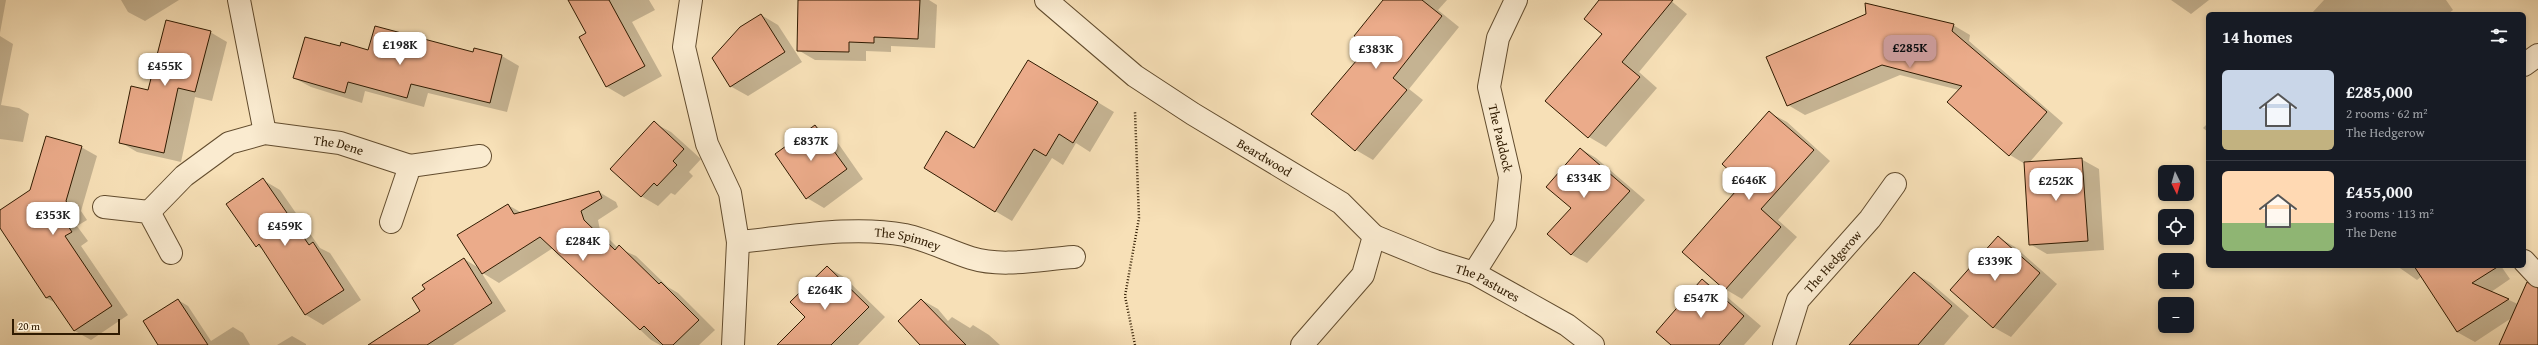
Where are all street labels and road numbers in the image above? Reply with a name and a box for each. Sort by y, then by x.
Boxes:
street label: The Paddock [1483,102,1518,174]
street label: The Dene [312,131,366,160]
street label: Beardwood [1233,134,1296,181]
street label: The Spinney [874,223,944,256]
street label: The Hedgerow [1800,225,1867,297]
street label: The Pastures [1453,259,1523,307]

